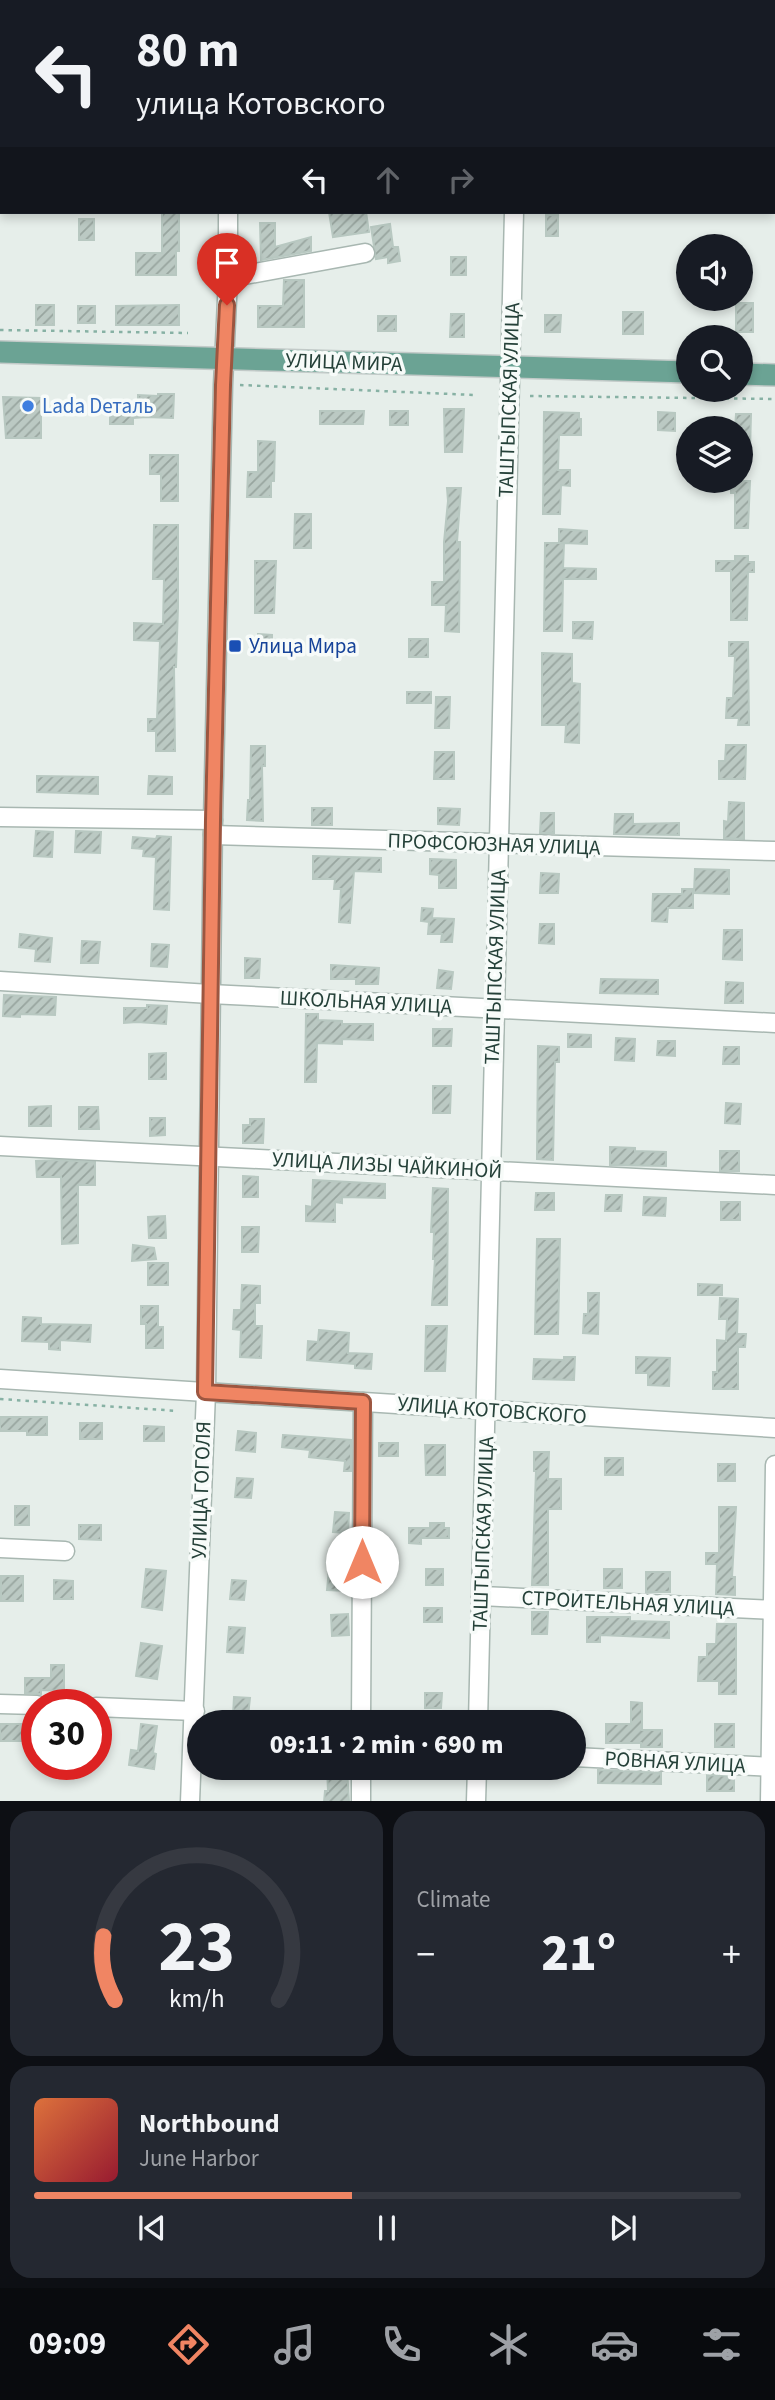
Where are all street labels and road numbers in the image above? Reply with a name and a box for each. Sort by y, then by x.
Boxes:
street label: ТАШТЫПСКАЯ УЛИЦА [491,301,527,498]
street label: УЛИЦА МИРА [285,345,404,379]
street label: ПРОФСОЮЗНАЯ УЛИЦА [387,825,601,863]
street label: ТАШТЫПСКАЯ УЛИЦА [477,868,513,1065]
street label: ШКОЛЬНАЯ УЛИЦА [279,983,453,1022]
street label: УЛИЦА ЛИЗЫ ЧАЙКИНОЙ [271,1144,503,1186]
street label: УЛИЦА КОТОВСКОГО [396,1388,588,1432]
street label: УЛИЦА ГОГОЛЯ [184,1421,218,1559]
street label: ТАШТЫПСКАЯ УЛИЦА [465,1435,501,1632]
street label: СТРОИТЕЛЬНАЯ УЛИЦА [521,1582,736,1624]
street label: РОВНАЯ УЛИЦА [604,1743,747,1781]

